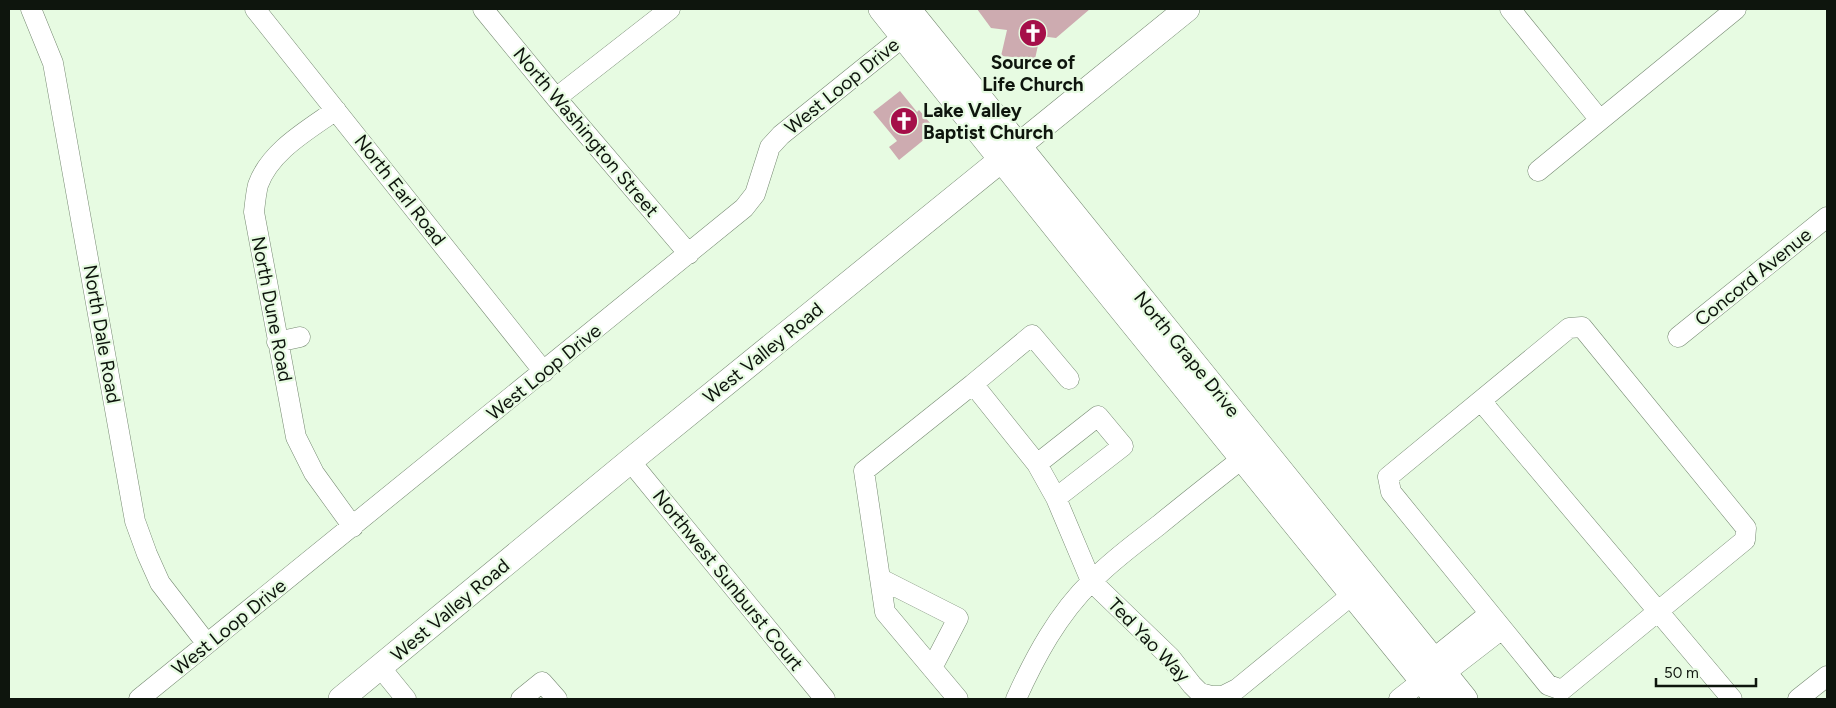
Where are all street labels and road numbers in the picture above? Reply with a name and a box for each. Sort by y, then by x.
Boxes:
street label: West Loop Drive [780,33,904,139]
street label: North Washington Street [508,43,664,221]
street label: North Earl Road [350,130,450,250]
street label: Concord Avenue [1690,223,1816,331]
street label: North Dune Road [247,234,297,384]
street label: North Dale Road [78,263,126,405]
street label: North Grape Drive [1129,286,1245,422]
street label: West Valley Road [698,298,828,408]
street label: West Loop Drive [482,319,606,425]
street label: Northwest Sunburst Court [648,485,808,675]
street label: West Valley Road [386,554,514,666]
street label: West Loop Drive [167,574,291,680]
street label: Ted Yao Way [1103,593,1195,687]

